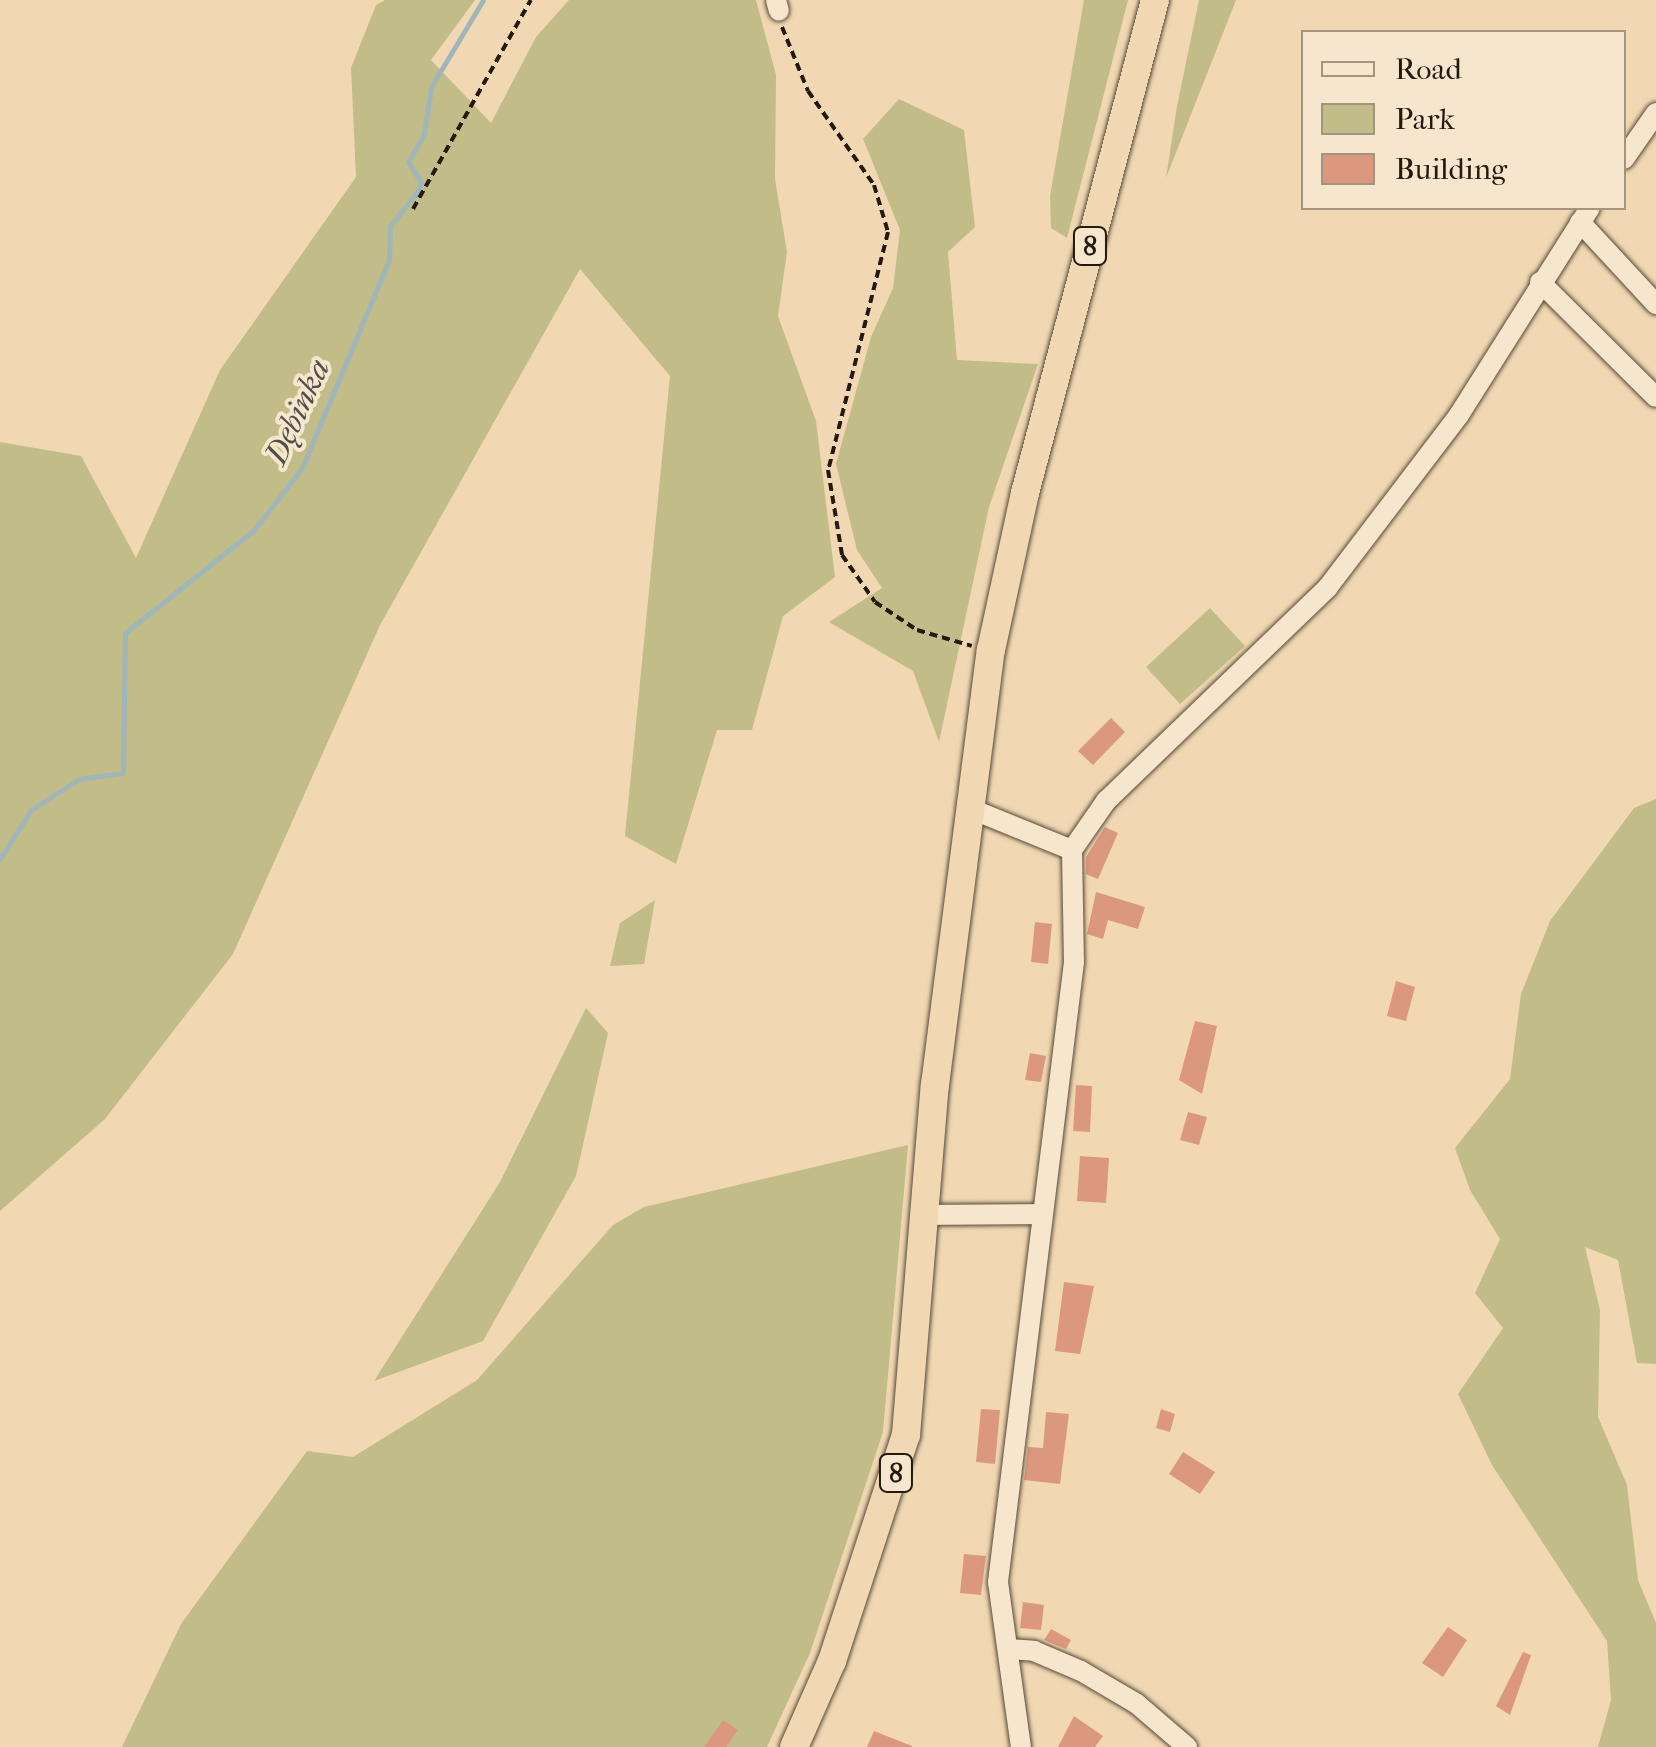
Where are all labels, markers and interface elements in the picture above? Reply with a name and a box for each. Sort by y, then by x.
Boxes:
legend [1301,30,1626,210]
text: Road [1395,52,1462,87]
text: Park [1395,102,1455,137]
text: Building [1395,152,1507,187]
road number: 8 [1072,223,1108,269]
water label: Dębinka [257,353,339,471]
road number: 8 [878,1450,914,1496]

